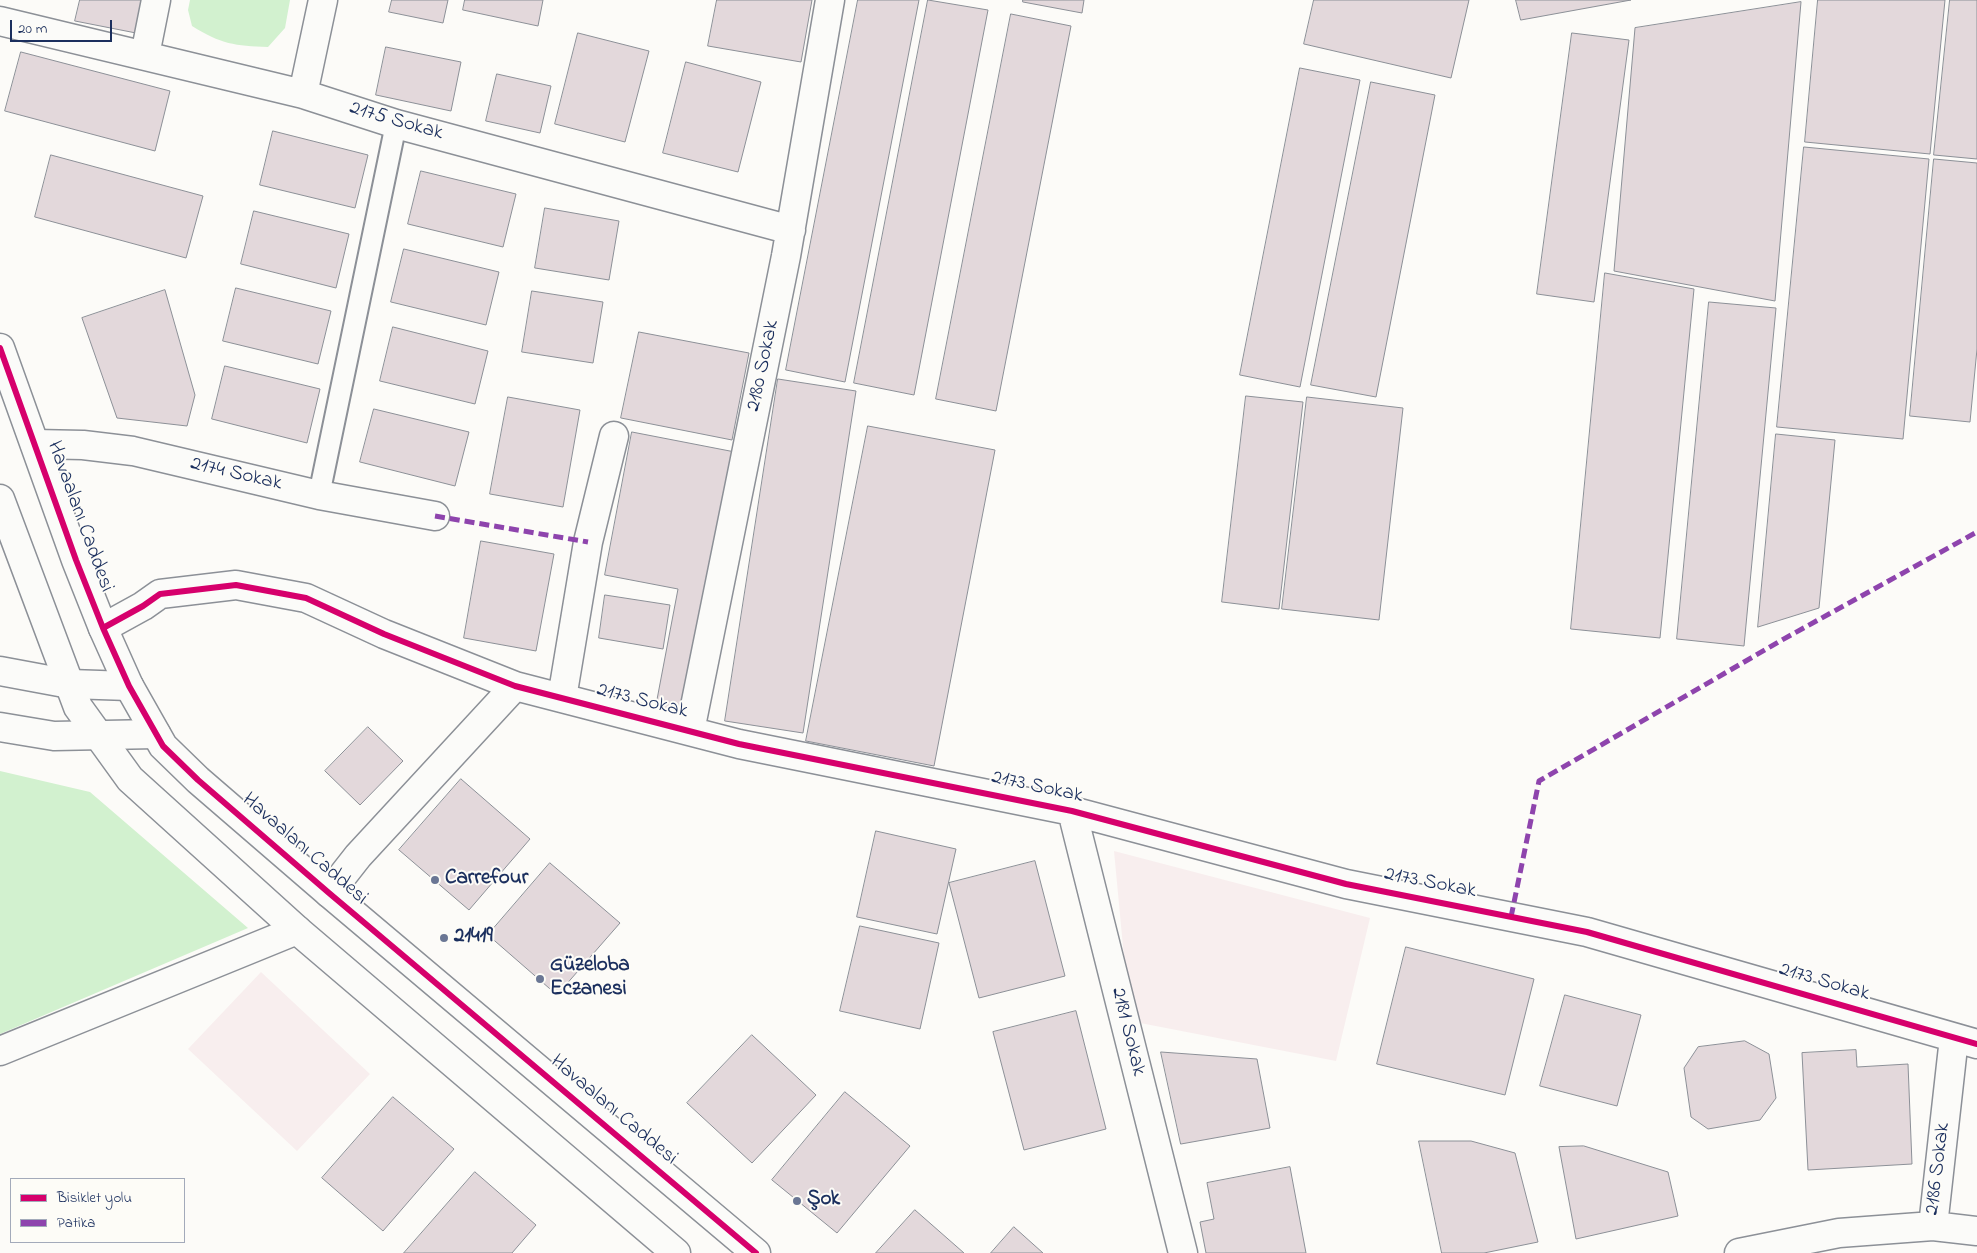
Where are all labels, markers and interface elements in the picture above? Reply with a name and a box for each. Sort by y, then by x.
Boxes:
scale bar [12,10,115,42]
text: 20 m [18,18,47,40]
street label: 2175 Sokak [346,97,446,147]
street label: 2180 Sokak [742,318,786,414]
street label: Havaalanı Caddesi [40,438,118,596]
street label: 2174 Sokak [188,452,284,498]
street label: 2173 Sokak [594,679,690,725]
street label: 2173 Sokak [989,766,1085,810]
street label: Havaalanı Caddesi [236,788,372,912]
street label: 2173 Sokak [1382,863,1478,905]
place label: Carrefour [445,867,528,893]
marker: Carrefour [429,874,441,886]
place label: 21419 [454,925,493,951]
marker: 21419 [438,932,450,944]
place label: Güzeloba Eczanesi [550,954,630,1004]
street label: 2173 Sokak [1776,958,1872,1008]
marker: Güzeloba Eczanesi [534,973,546,985]
street label: 2181 Sokak [1104,985,1150,1079]
street label: Havaalanı Caddesi [544,1050,682,1172]
street label: 2186 Sokak [1921,1121,1957,1217]
legend [10,1178,185,1243]
text: Bisiklet yolu [57,1187,132,1209]
place label: Şok [807,1188,840,1214]
marker: Şok [791,1195,803,1207]
text: Patika [57,1212,95,1234]

